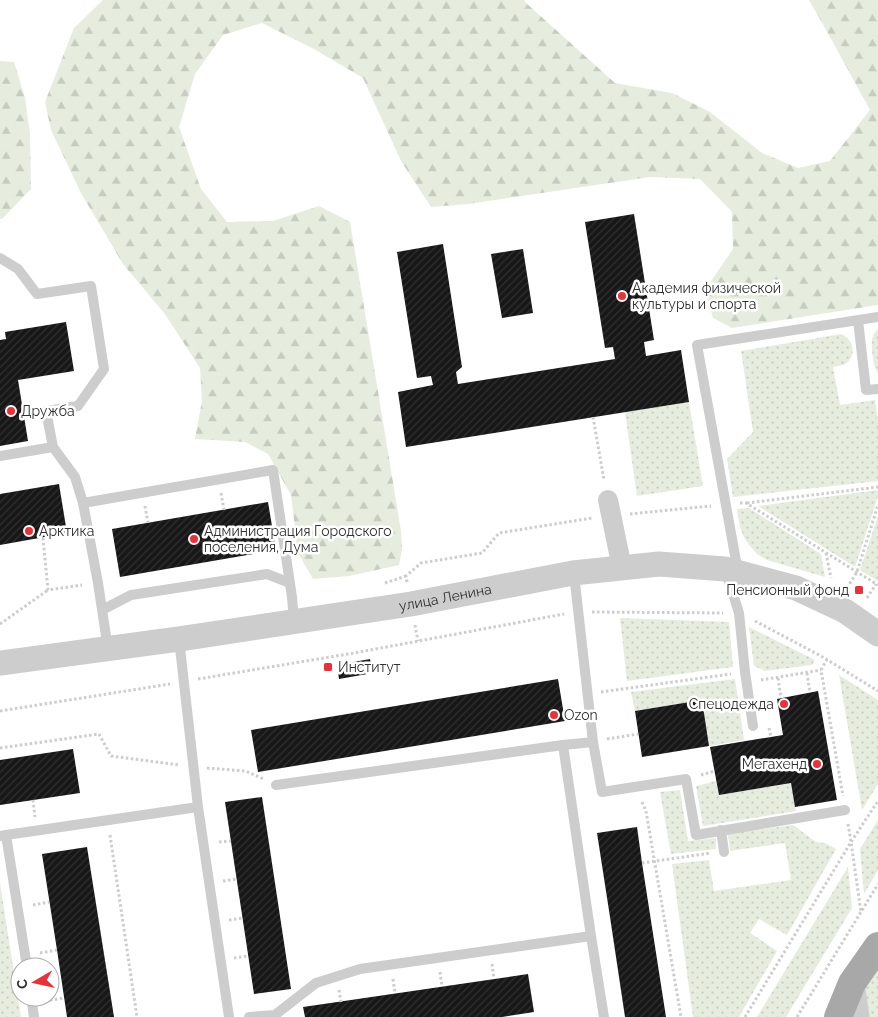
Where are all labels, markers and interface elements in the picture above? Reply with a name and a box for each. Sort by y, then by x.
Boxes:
place label: Академия физической культуры и спорта [632,280,781,312]
marker: Академия физической культуры и спорта [616,290,628,302]
place label: Дружба [21,403,75,419]
marker: Дружба [5,405,17,417]
place label: Арктика [39,523,94,539]
place label: Администрация Городского поселения, Дума [204,523,392,555]
marker: Арктика [23,525,35,537]
marker: Администрация Городского поселения, Дума [188,533,200,545]
street label: улица Ленина [398,581,493,614]
place label: Пенсионный фонд [726,582,849,598]
marker: Пенсионный фонд [853,584,865,596]
place label: Институт [338,659,401,675]
marker: Институт [322,661,334,673]
place label: Спецодежда [689,696,774,712]
marker: Спецодежда [778,698,790,710]
place label: Ozon [564,707,598,723]
marker: Ozon [548,709,560,721]
place label: Мегахенд [742,756,807,772]
marker: Мегахенд [811,758,823,770]
north arrow [10,957,60,1007]
text: С [13,978,31,990]

